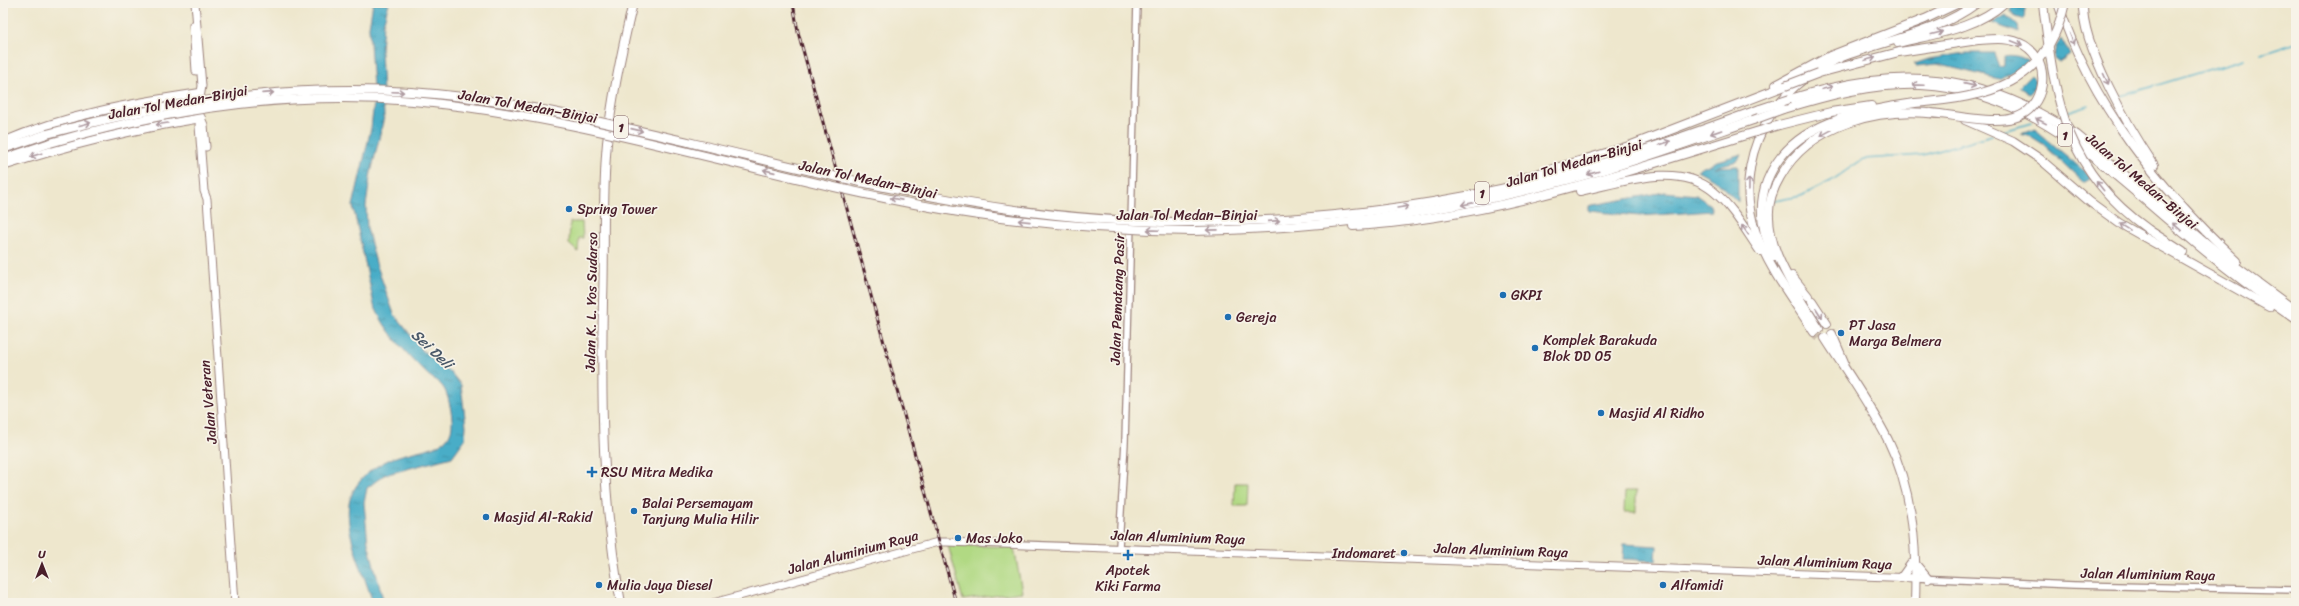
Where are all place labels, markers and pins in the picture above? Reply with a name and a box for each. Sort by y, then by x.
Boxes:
place label: Spring Tower [577,197,658,222]
marker: Spring Tower [564,204,574,214]
place label: GKPI [1511,283,1543,308]
marker: GKPI [1498,290,1508,300]
place label: Gereja [1236,305,1276,330]
marker: Gereja [1223,312,1233,322]
place label: PT Jasa Marga Belmera [1849,313,1942,354]
place label: Komplek Barakuda Blok DD 05 [1543,328,1657,369]
marker: PT Jasa Marga Belmera [1836,328,1846,338]
marker: Komplek Barakuda Blok DD 05 [1530,343,1540,353]
place label: Masjid Al Ridho [1609,401,1704,426]
marker: Masjid Al Ridho [1596,408,1606,418]
place label: RSU Mitra Medika [601,460,714,485]
marker: RSU Mitra Medika [586,466,598,478]
place label: Balai Persemayam Tanjung Mulia Hilir [642,491,760,532]
place label: Masjid Al-Rakid [494,505,594,530]
marker: Balai Persemayam Tanjung Mulia Hilir [629,506,639,516]
marker: Masjid Al-Rakid [481,512,491,522]
place label: Mas Joko [966,526,1023,551]
marker: Mas Joko [953,533,963,543]
place label: Indomaret [1331,541,1396,566]
marker: Indomaret [1399,548,1409,558]
marker: Apotek Kiki Farma [1123,550,1133,560]
place label: Apotek Kiki Farma [1095,558,1161,599]
place label: Mulia Jaya Diesel [607,573,713,598]
place label: Alfamidi [1670,573,1724,598]
marker: Mulia Jaya Diesel [594,580,604,590]
marker: Alfamidi [1658,580,1668,590]

